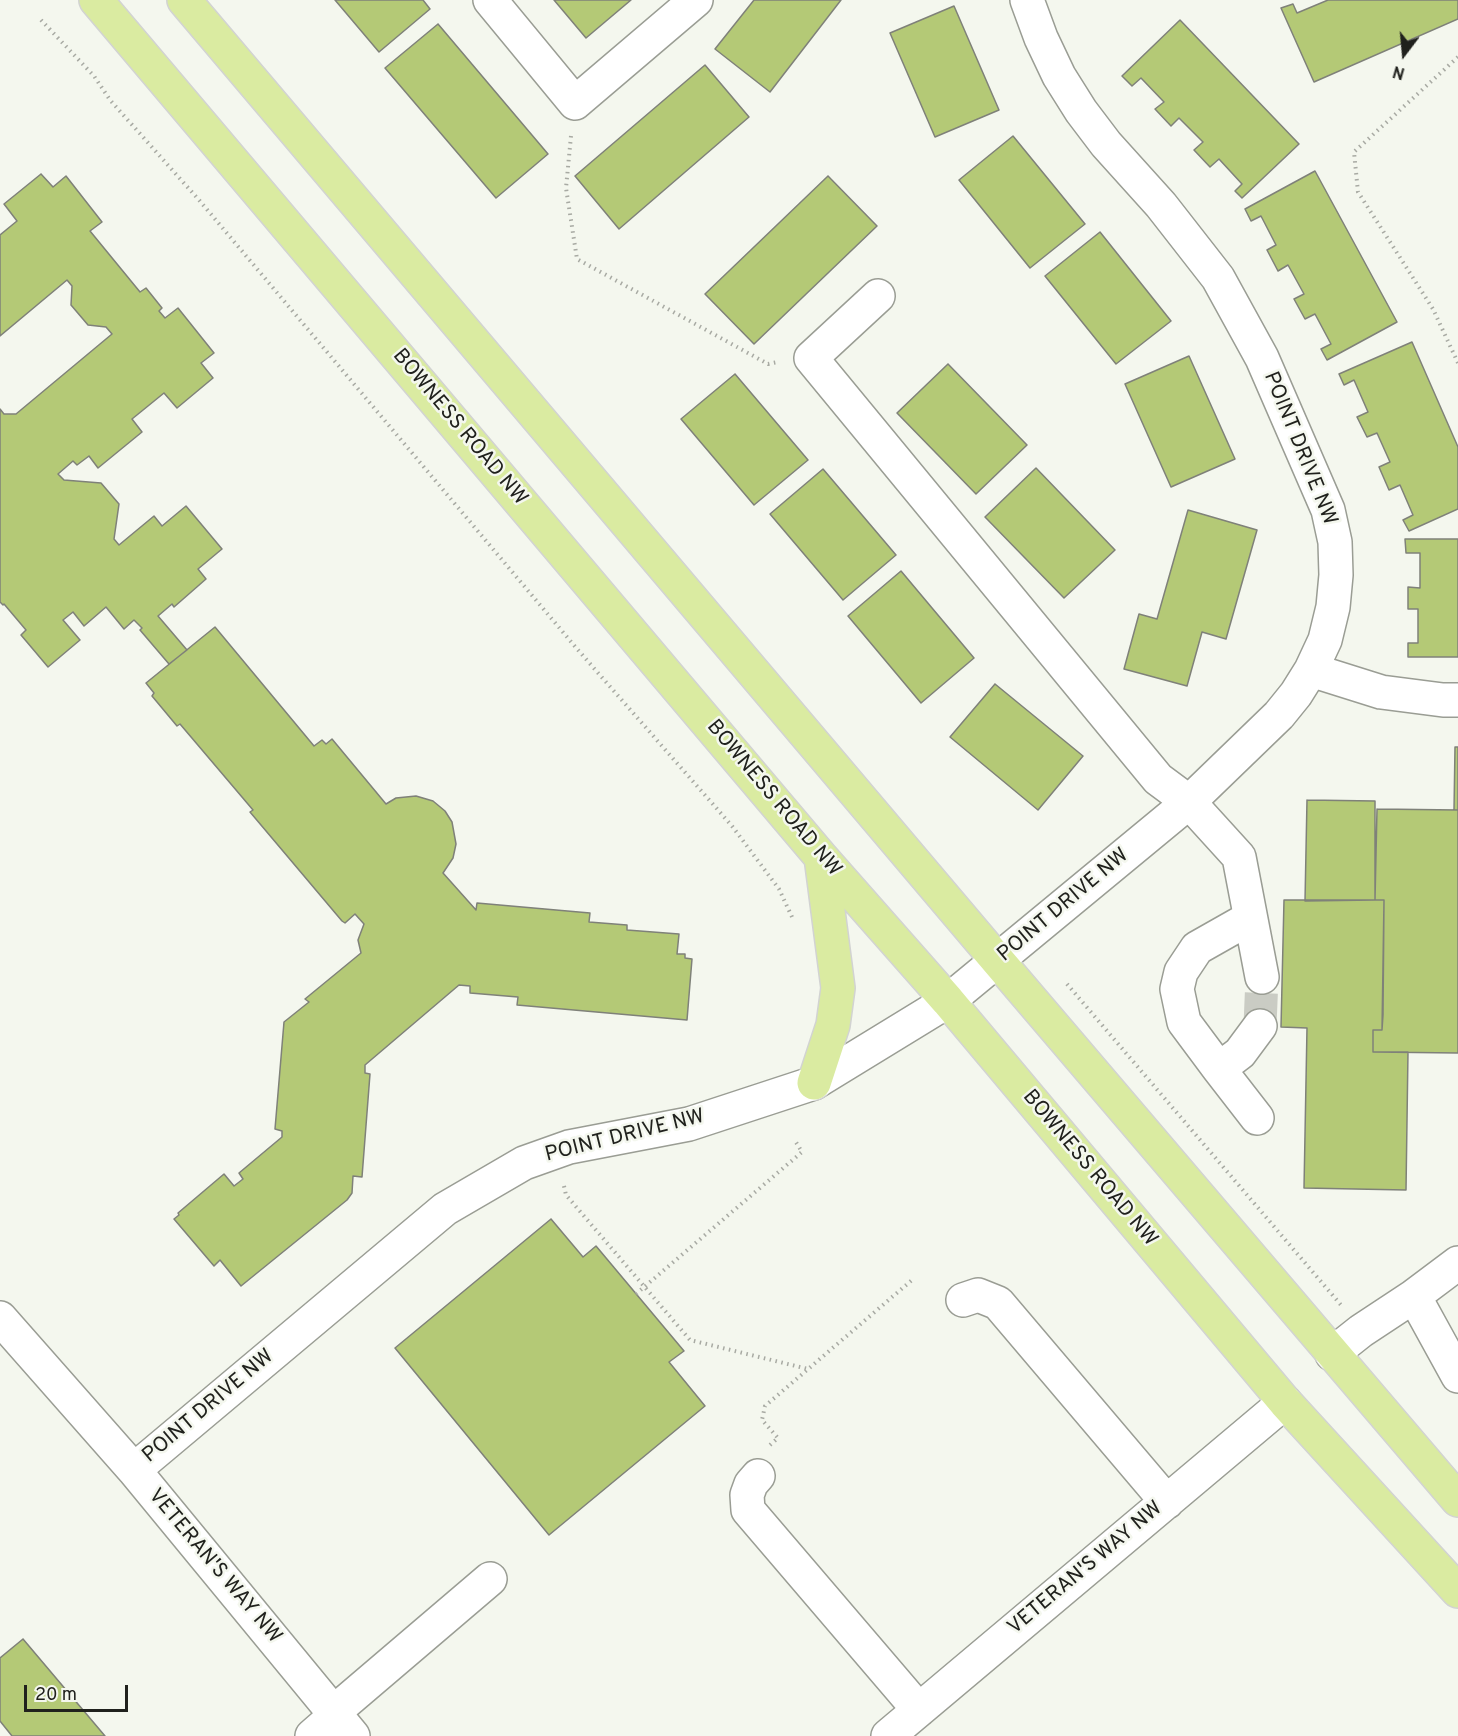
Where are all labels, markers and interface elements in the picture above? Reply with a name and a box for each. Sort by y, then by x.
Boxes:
north arrow [1374,24,1434,84]
text: N [1391,60,1407,83]
street label: BOWNESS ROAD NW [386,345,532,511]
street label: POINT DRIVE NW [1257,369,1341,529]
street label: BOWNESS ROAD NW [700,716,846,882]
street label: POINT DRIVE NW [993,844,1135,968]
street label: BOWNESS ROAD NW [1016,1086,1162,1252]
street label: POINT DRIVE NW [543,1105,707,1169]
street label: POINT DRIVE NW [138,1345,280,1469]
street label: VETERAN'S WAY NW [142,1484,286,1650]
street label: VETERAN'S WAY NW [1003,1497,1169,1641]
scale bar [27,1673,130,1711]
text: 20 m [35,1684,77,1707]

